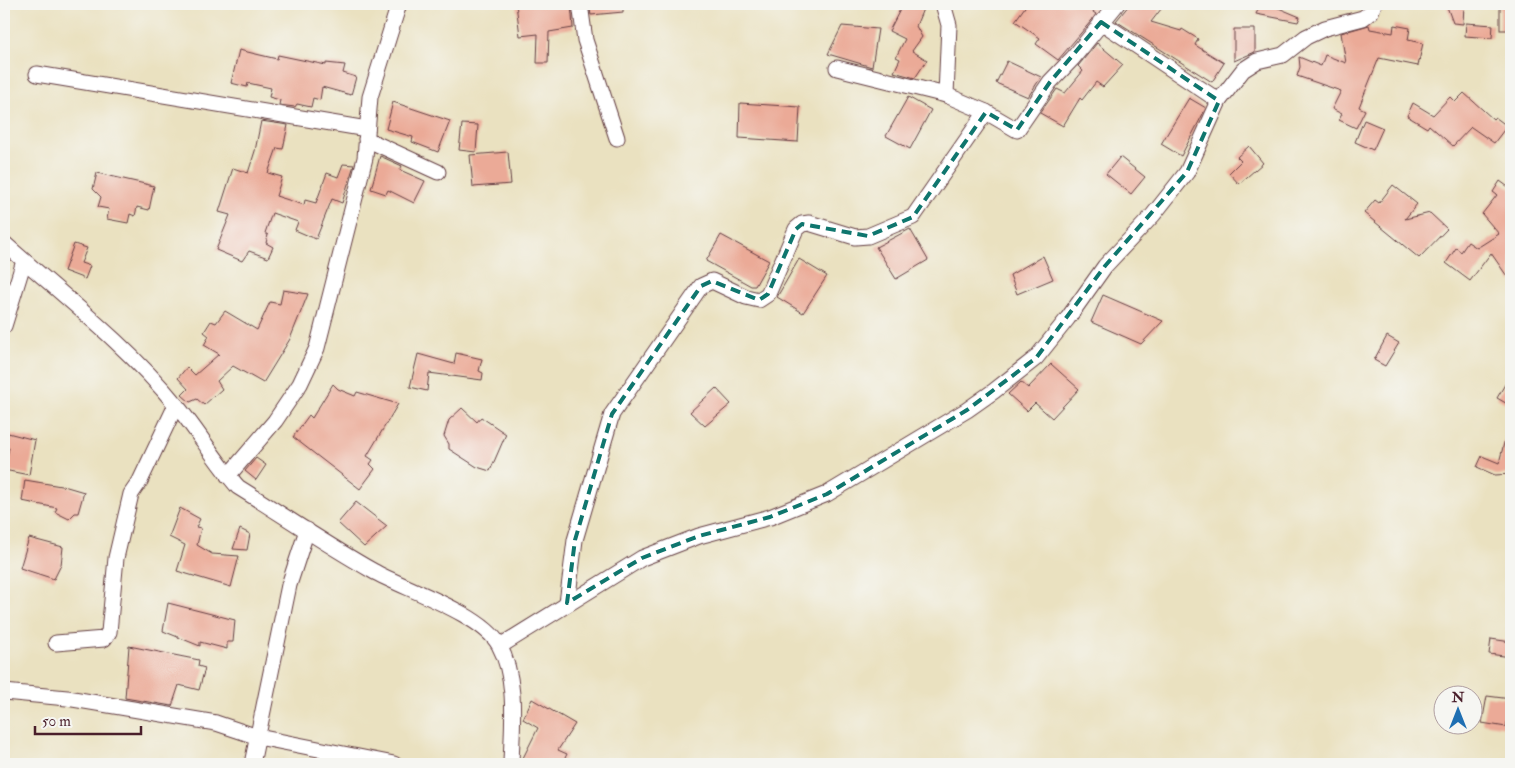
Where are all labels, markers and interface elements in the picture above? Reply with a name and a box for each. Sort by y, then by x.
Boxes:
north arrow [1432,686,1482,736]
text: N [1451,689,1465,706]
scale bar [35,703,141,735]
text: 50 m [42,712,71,731]

